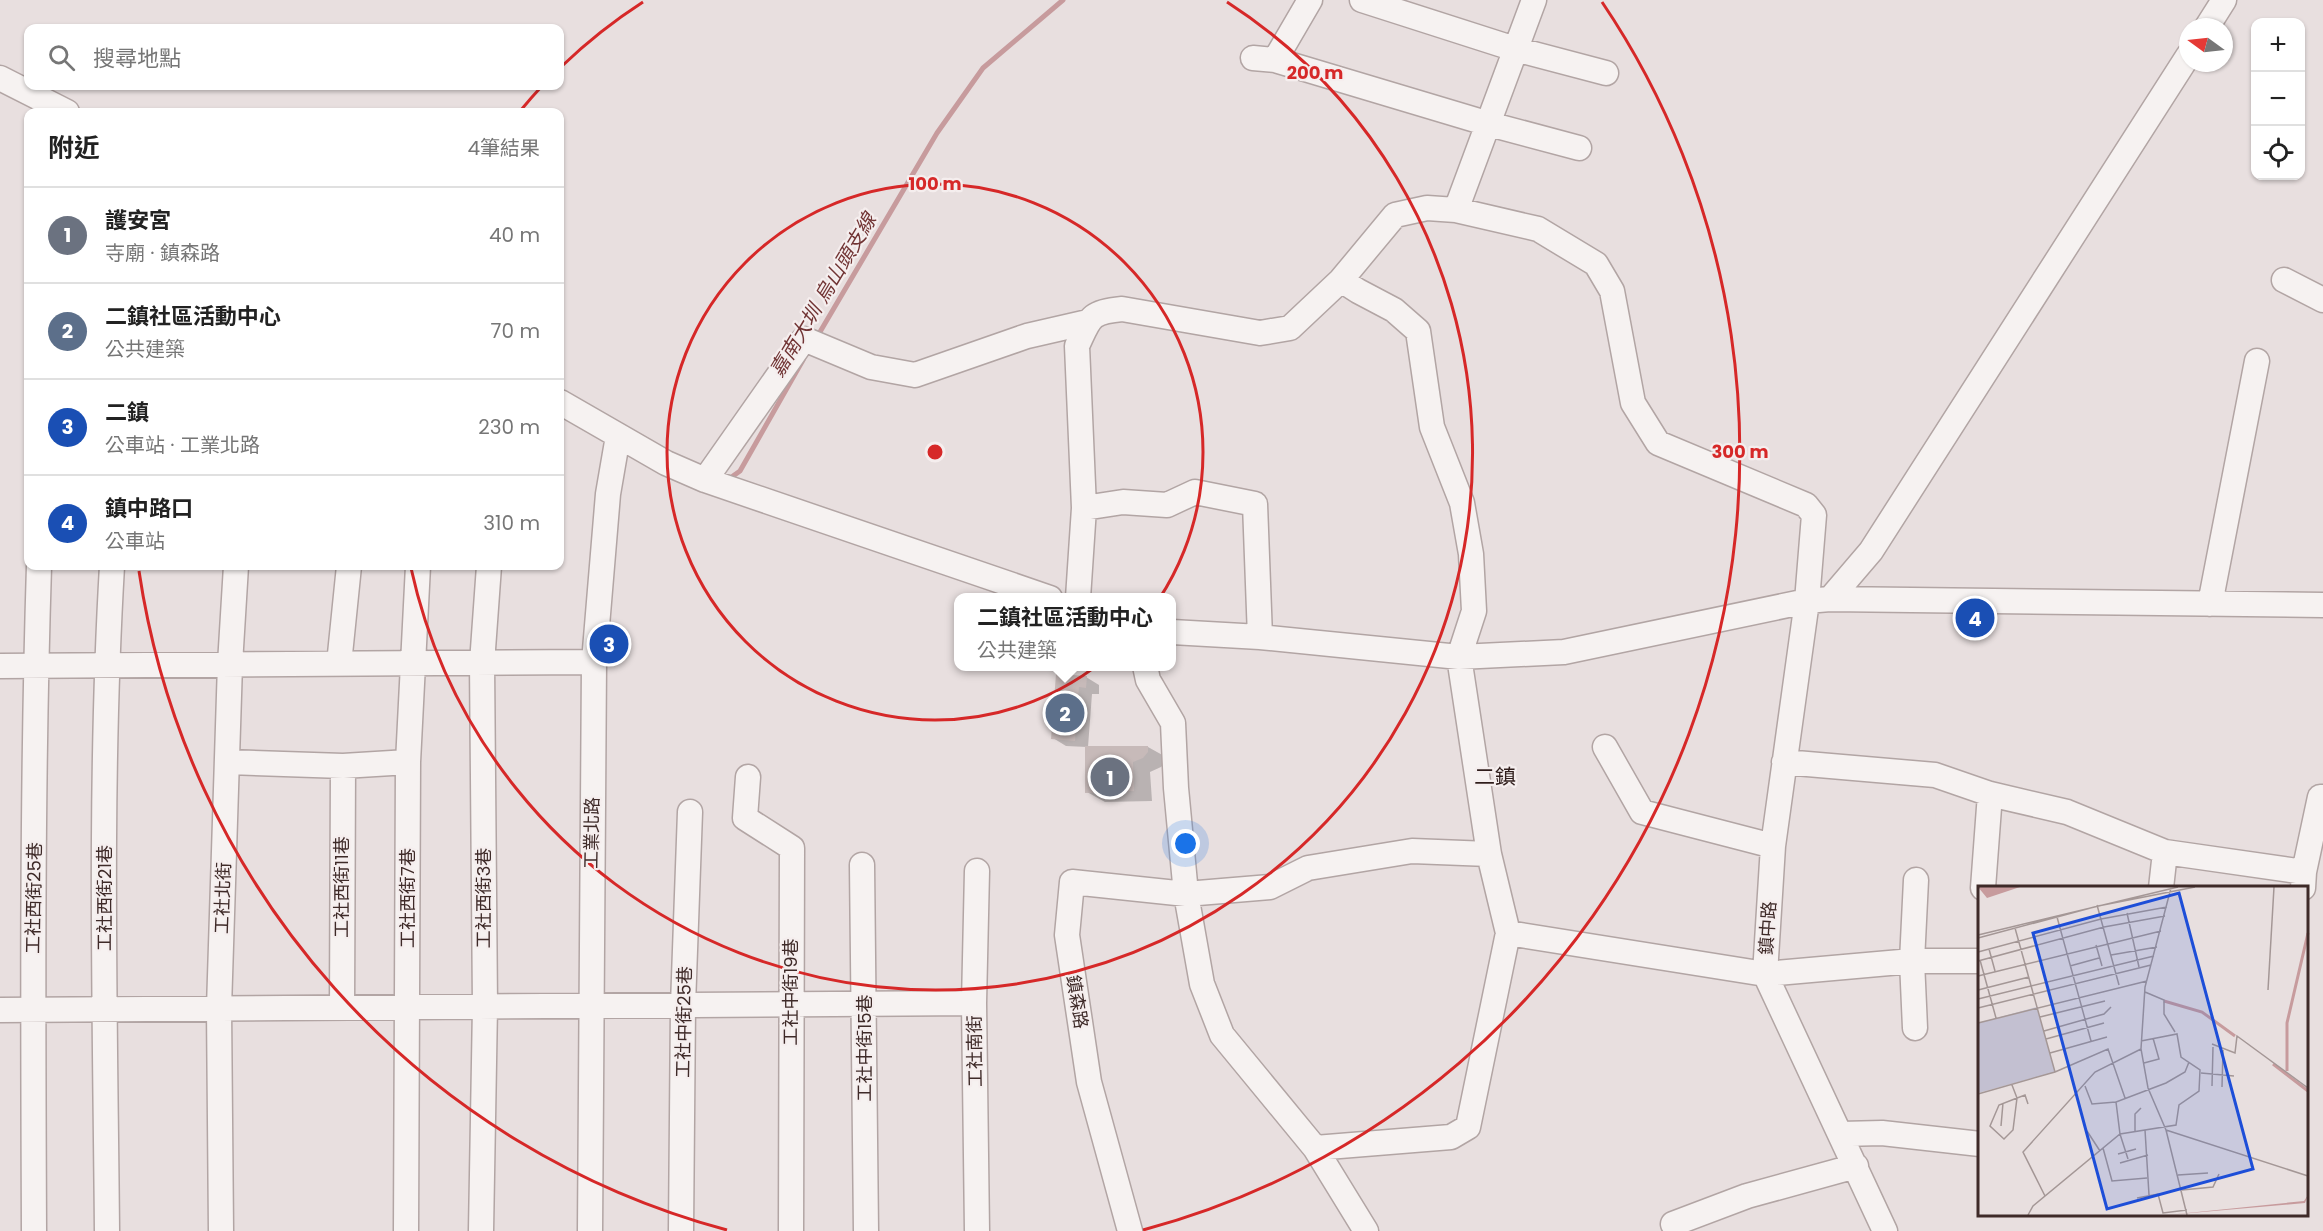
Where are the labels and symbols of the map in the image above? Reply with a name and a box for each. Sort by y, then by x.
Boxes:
north arrow [2179,18,2233,72]
text: 200 m [1287,60,1343,85]
text: 100 m [908,171,962,196]
water label: 嘉南大圳 烏山頭支線 [763,206,884,382]
text: 300 m [1711,439,1769,464]
centre of rings [925,442,945,462]
pin: 4 [1956,596,1994,640]
pin: 3 [590,622,628,666]
pin: 2 [1046,690,1084,736]
pin: 1 [1090,754,1130,800]
district label: 二鎮 [1474,762,1516,791]
street label: 工業北路 [578,797,605,869]
your location [1171,829,1200,858]
street label: 工社西街11巷 [329,836,354,938]
street label: 工社西街25巷 [20,842,47,954]
street label: 工社西街21巷 [92,845,117,951]
street label: 工社西街7巷 [395,848,420,948]
street label: 工社西街3巷 [471,848,496,948]
street label: 工社北街 [209,862,236,934]
inset map [1978,886,2308,1216]
street label: 鎮中路 [1753,900,1782,956]
street label: 工社中街19巷 [778,938,803,1046]
street label: 工社中街25巷 [670,966,697,1078]
street label: 鎮森路 [1061,973,1094,1031]
street label: 工社中街15巷 [852,994,877,1102]
street label: 工社南街 [961,1015,988,1087]

